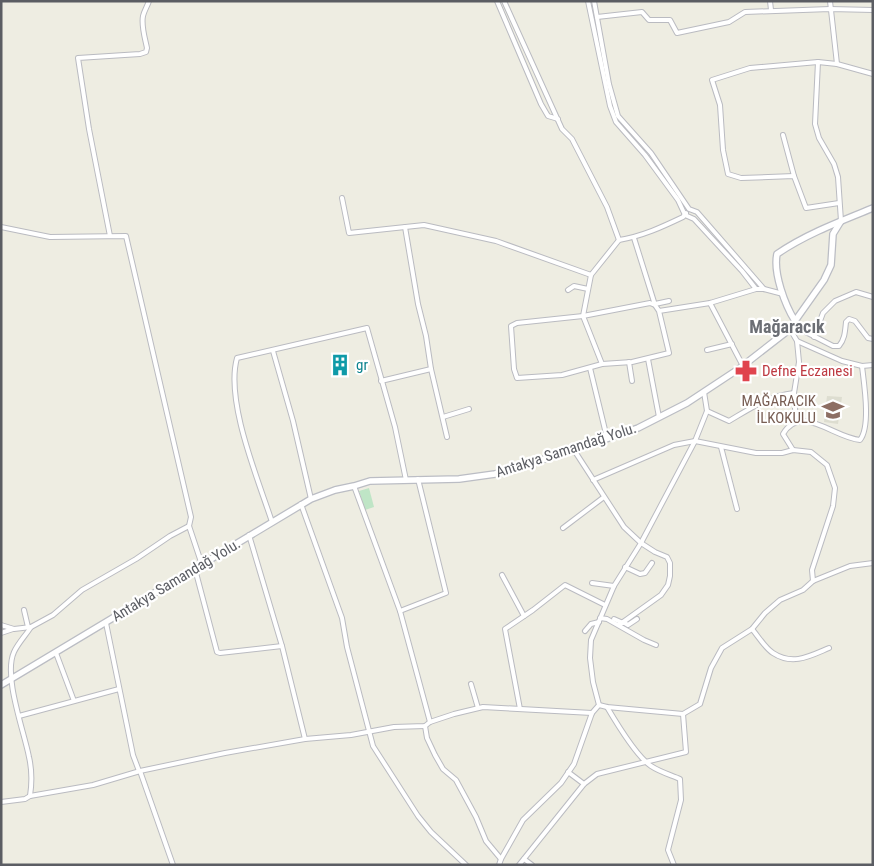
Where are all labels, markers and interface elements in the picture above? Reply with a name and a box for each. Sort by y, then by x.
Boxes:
district label: Mağaracık [749,316,825,337]
building icon: gr [327,352,353,378]
place label: gr [356,356,368,374]
pharmacy icon: Defne Eczanesi [733,358,759,384]
place label: Defne Eczanesi [762,362,853,380]
place label: MAĞARACIK İLKOKULU [741,392,817,427]
school or university icon: MAĞARACIK İLKOKULU [820,397,846,423]
street label: Antakya Samandağ Yolu. [493,419,639,481]
street label: Antakya Samandağ Yolu. [108,534,244,626]

